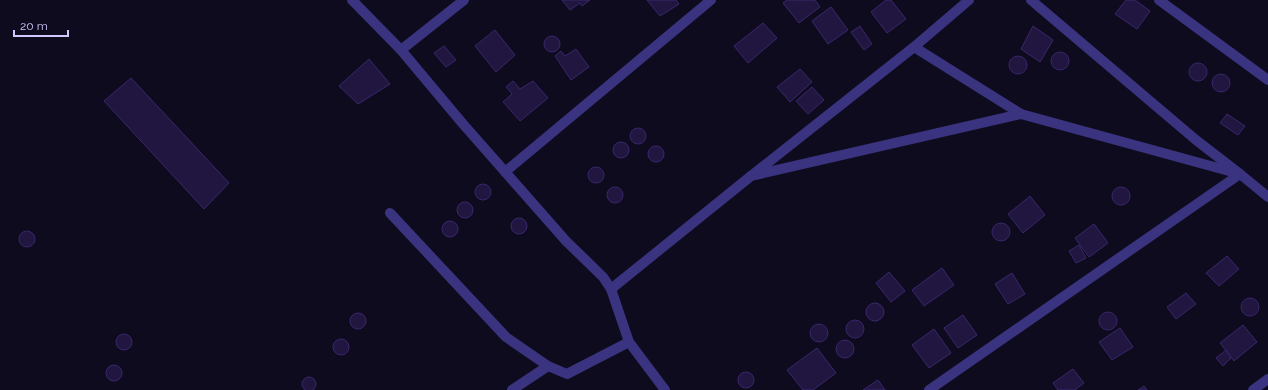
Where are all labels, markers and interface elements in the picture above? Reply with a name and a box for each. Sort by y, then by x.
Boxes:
scale bar [14,12,68,38]
text: 20 m [20,19,48,33]

